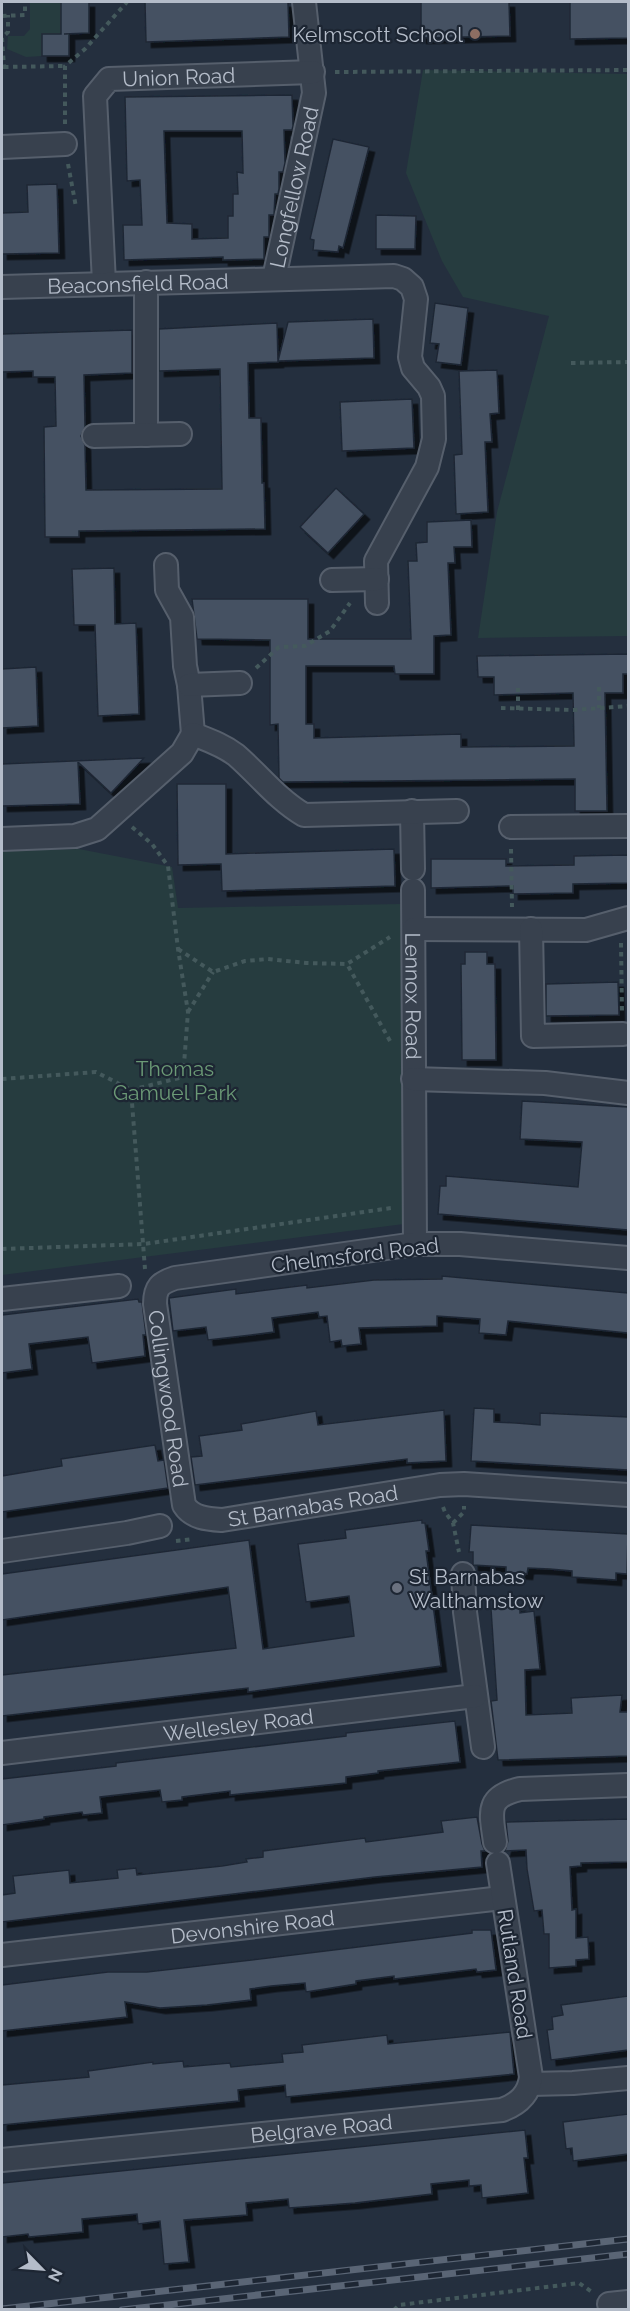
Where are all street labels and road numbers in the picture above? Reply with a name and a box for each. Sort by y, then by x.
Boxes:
street label: Union Road [122,62,236,91]
street label: Longfellow Road [264,104,323,270]
street label: Beaconsfield Road [47,268,229,298]
street label: Lennox Road [401,932,426,1060]
street label: Chelmsford Road [270,1232,440,1278]
street label: Collingwood Road [144,1308,194,1489]
street label: St Barnabas Road [226,1479,400,1531]
street label: Wellesley Road [162,1703,315,1746]
street label: Devonshire Road [169,1905,336,1948]
street label: Rutland Road [492,1907,538,2041]
street label: Belgrave Road [249,2109,393,2148]

